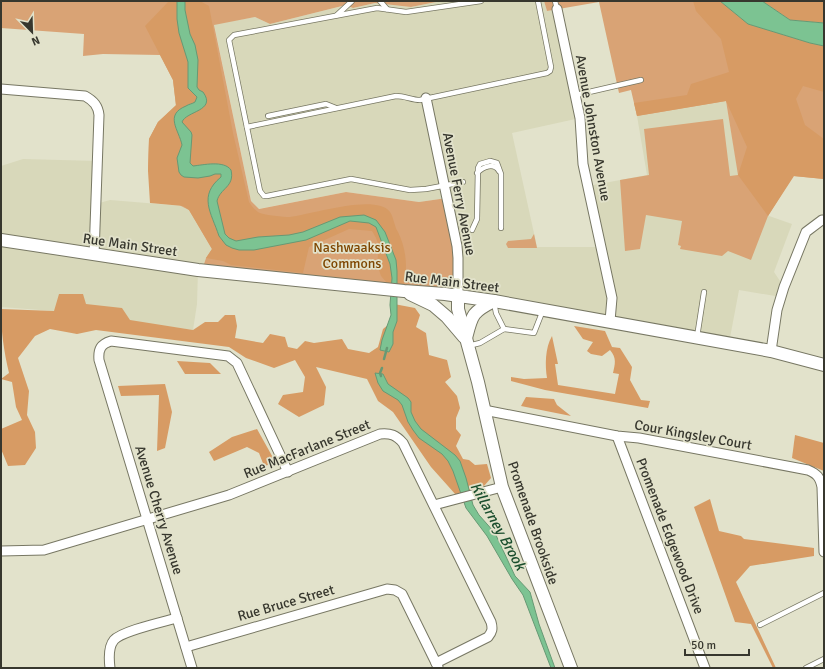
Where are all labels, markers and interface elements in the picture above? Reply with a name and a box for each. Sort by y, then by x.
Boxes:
north arrow [12,12,52,52]
text: N [30,33,42,48]
street label: Avenue Johnston Avenue [572,53,614,203]
street label: Avenue Ferry Avenue [439,131,479,257]
street label: Rue Main Street [82,230,178,260]
park label: Nashwaaksis Commons [313,239,391,272]
street label: Rue Main Street [404,268,500,296]
street label: Rue MacFarlane Street [241,416,373,482]
street label: Cour Kingsley Court [633,416,753,454]
street label: Avenue Cherry Avenue [131,443,187,577]
street label: Promenade Edgewood Drive [632,455,708,617]
street label: Promenade Brookside [504,459,562,587]
water label: Killarney Brook [466,479,530,574]
street label: Rue Bruce Street [236,581,336,625]
scale bar [685,631,749,657]
text: 50 m [691,638,716,653]

